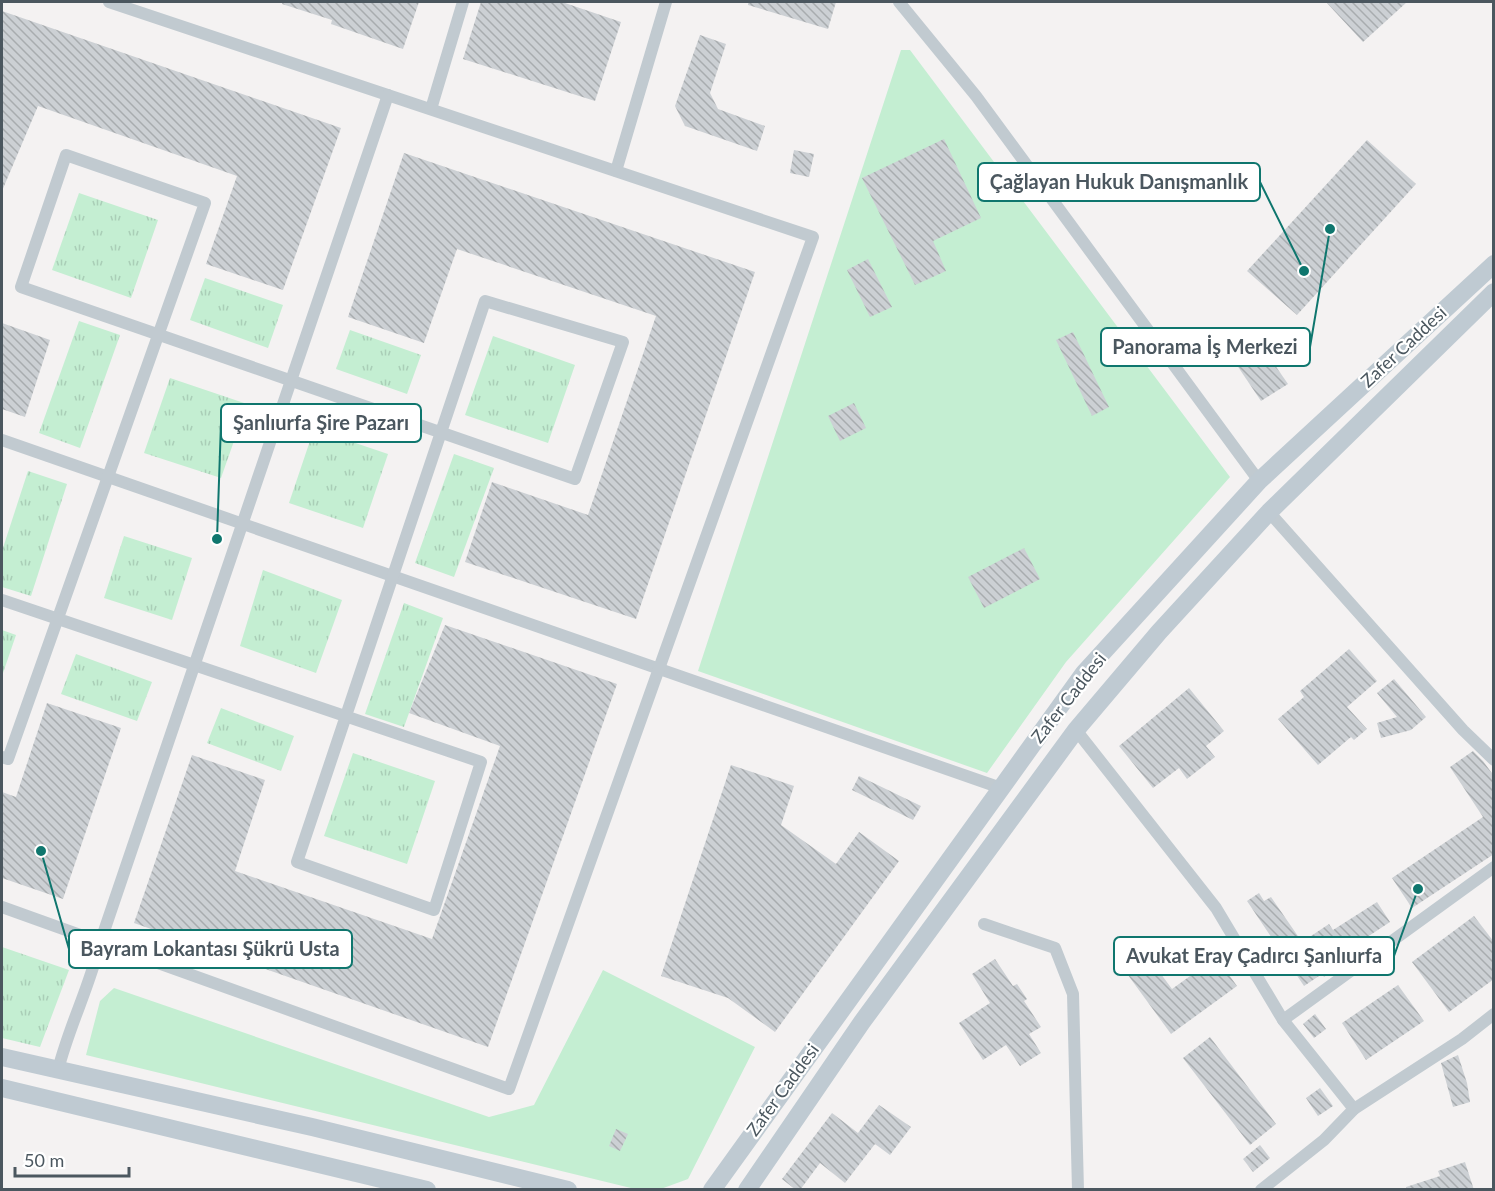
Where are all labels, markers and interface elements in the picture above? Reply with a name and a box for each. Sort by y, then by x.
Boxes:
callout: Çağlayan Hukuk Danışmanlık [978,163,1260,201]
text: Çağlayan Hukuk Danışmanlık [990,169,1249,193]
street label: Zafer Caddesi [1356,301,1451,391]
callout: Panorama İş Merkezi [1101,328,1310,366]
text: Panorama İş Merkezi [1112,334,1298,358]
callout: Şanlıurfa Şire Pazarı [221,404,421,442]
text: Şanlıurfa Şire Pazarı [233,410,409,434]
street label: Zafer Caddesi [1026,648,1110,747]
callout: Bayram Lokantası Şükrü Usta [69,930,352,968]
text: Bayram Lokantası Şükrü Usta [80,936,340,960]
callout: Avukat Eray Çadırcı Şanlıurfa [1114,937,1394,975]
text: Avukat Eray Çadırcı Şanlıurfa [1125,943,1382,967]
street label: Zafer Caddesi [741,1039,823,1140]
scale bar [15,1140,129,1178]
text: 50 m [24,1149,64,1171]

